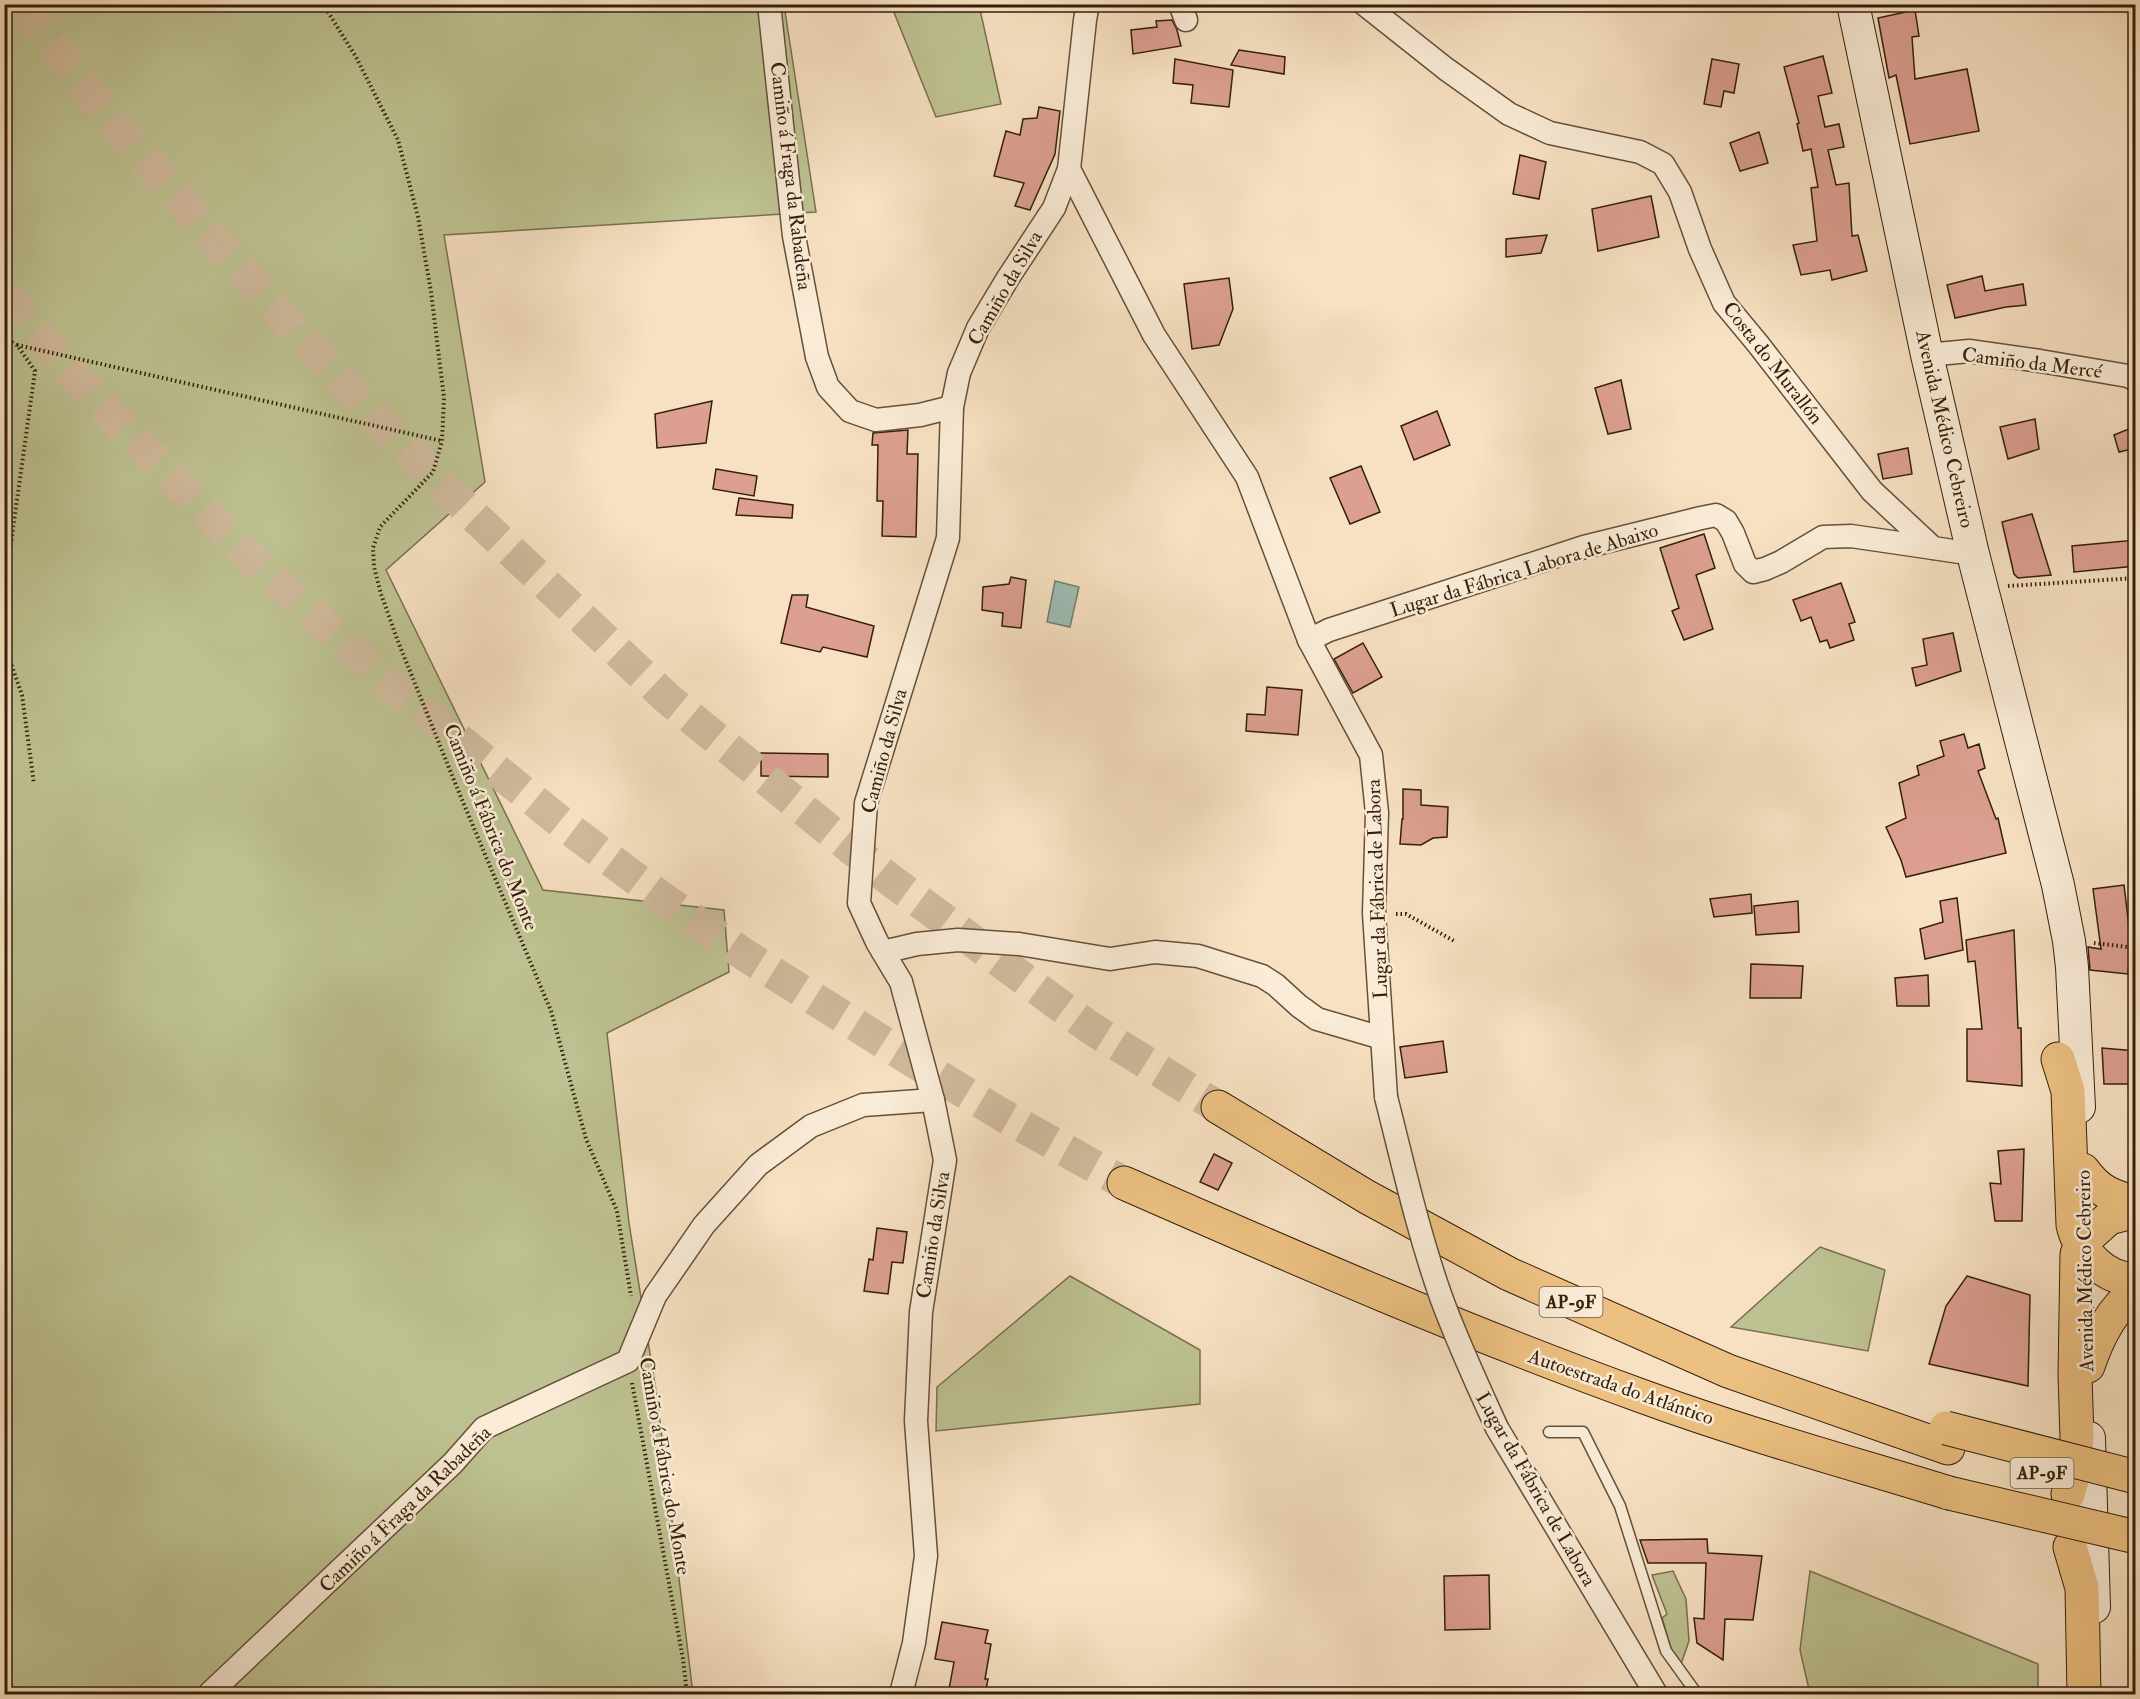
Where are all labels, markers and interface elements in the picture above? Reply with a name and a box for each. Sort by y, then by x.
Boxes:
street label: Camiño á Fraga da Rabadeña [765,60,817,292]
street label: Camiño da Silva [962,226,1048,350]
street label: Costa do Murallón [1717,297,1829,429]
street label: Avenida Médico Cebreiro [1910,327,1980,530]
street label: Camiño da Mercé [1960,342,2104,384]
street label: Lugar da Fábrica Labora de Abaixo [1387,517,1661,623]
street label: Camiño da Silva [855,685,913,816]
street label: Camiño á Fábrica do Monte [438,720,544,934]
street label: Lugar da Fábrica de Labora [1361,778,1393,999]
street label: Camiño da Silva [911,1169,955,1300]
street label: Avenida Médico Cebreiro [2071,1170,2099,1373]
road number: AP-9F [1540,1287,1602,1317]
street label: Autoestrada do Atlántico [1524,1343,1717,1430]
street label: Camiño á Fábrica do Monte [634,1355,696,1577]
street label: Lugar da Fábrica de Labora [1470,1387,1602,1591]
street label: Camiño á Fraga da Rabadeña [314,1420,497,1598]
road number: AP-9F [2010,1458,2074,1488]

